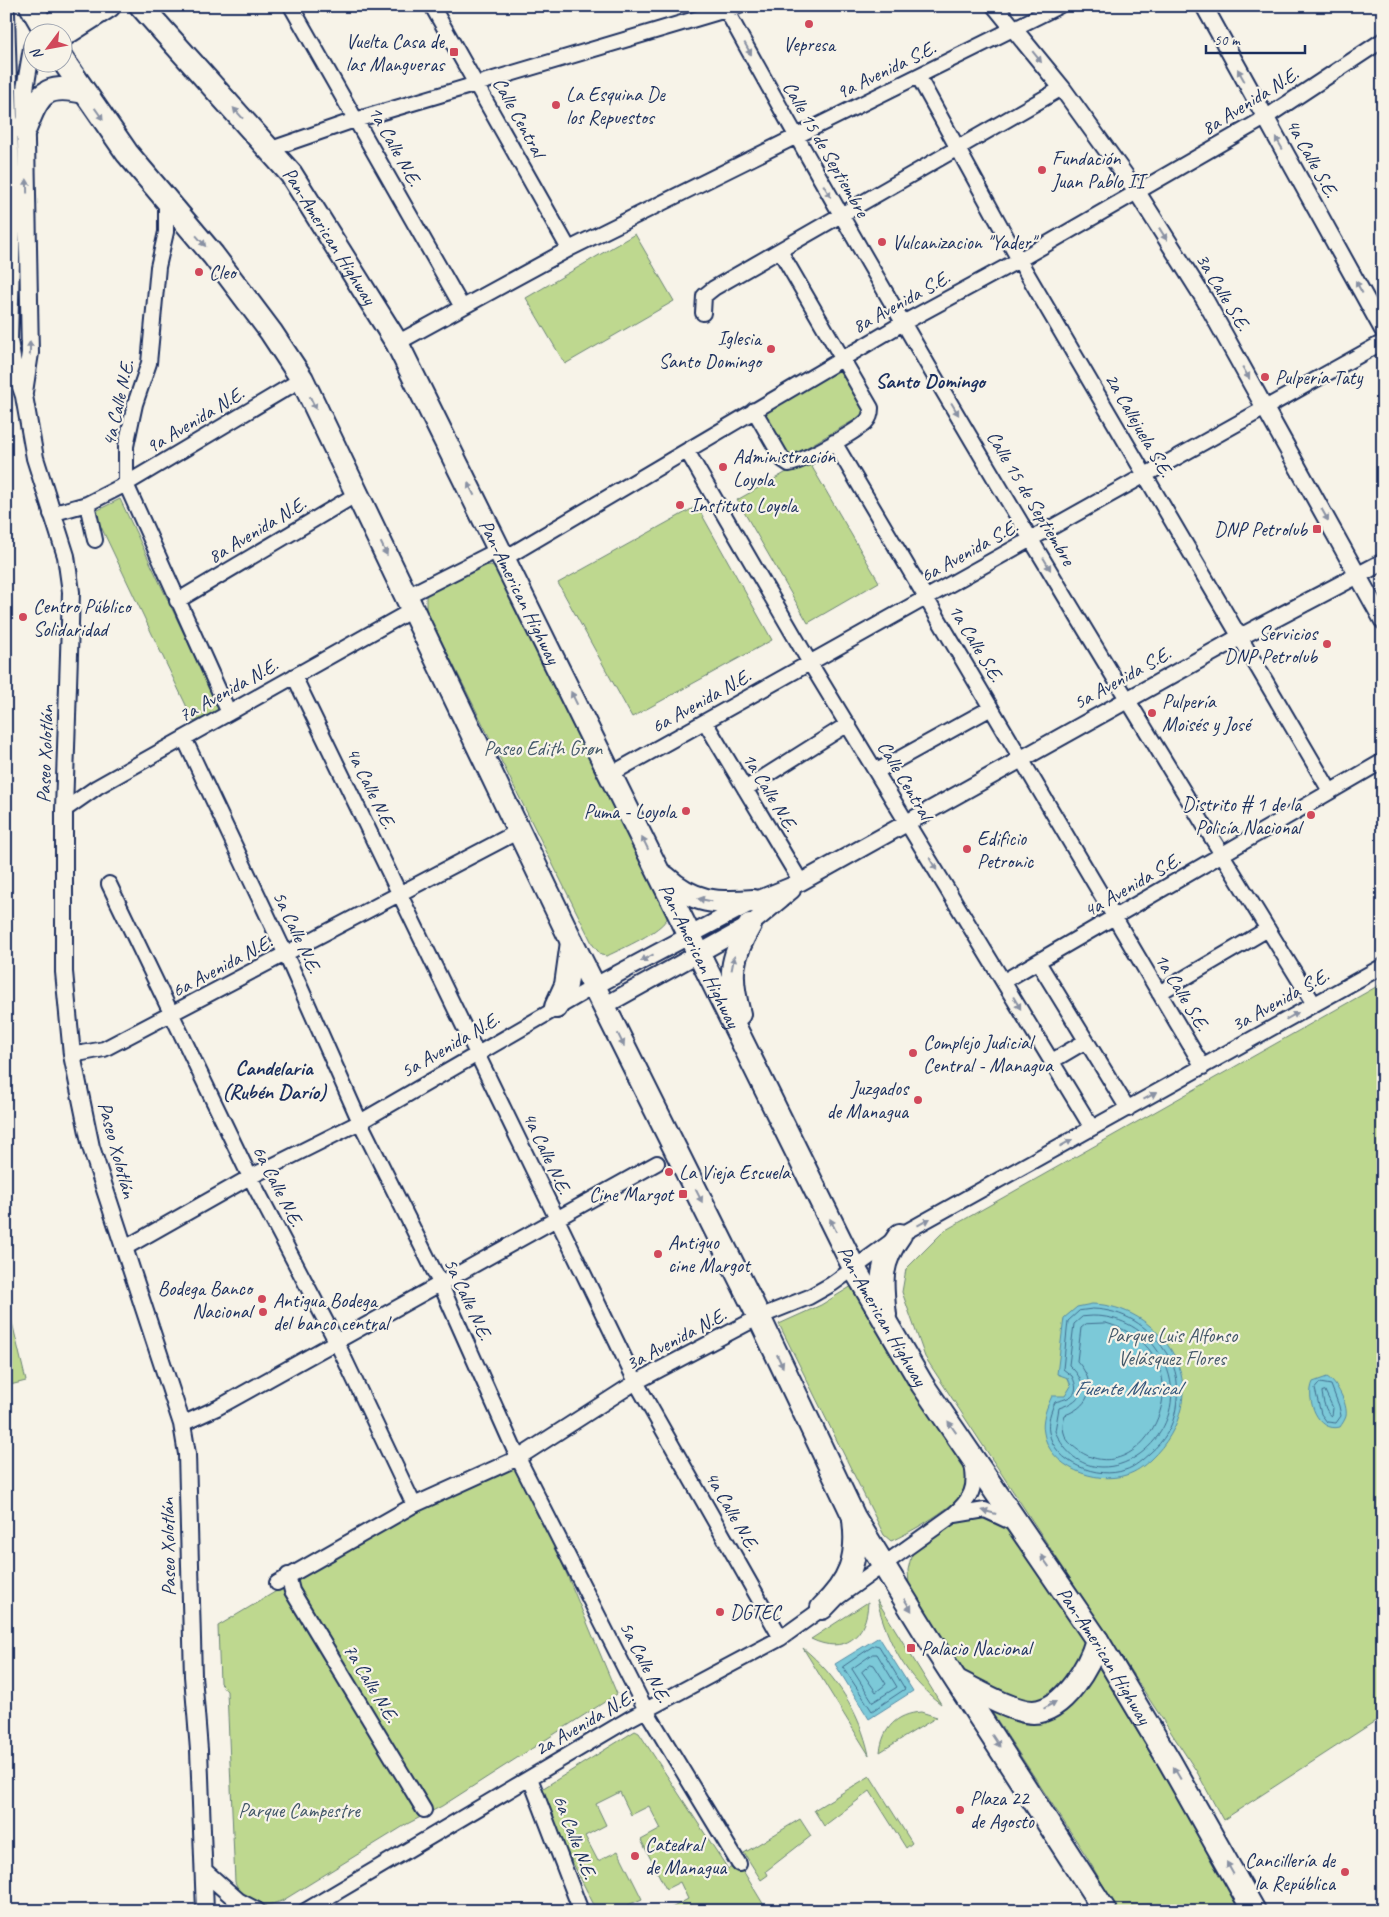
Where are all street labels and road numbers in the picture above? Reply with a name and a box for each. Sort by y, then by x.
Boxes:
street label: 9a Avenida S.E. [832,35,940,105]
street label: 8a Avenida N.E. [1197,61,1303,141]
street label: Calle Central [487,73,553,164]
street label: Calle 15 de Septiembre [777,77,876,223]
street label: 1a Calle N.E. [363,101,427,191]
street label: 4a Calle S.E. [1280,114,1344,202]
street label: Pan-American Highway [278,161,383,310]
street label: 3a Calle S.E. [1190,249,1256,335]
street label: 8a Avenida S.E. [848,265,954,339]
street label: 4a Calle N.E. [96,357,140,449]
street label: 2a Callejuela S.E. [1099,369,1179,481]
street label: 9a Avenida N.E. [141,381,249,459]
street label: Calle 15 de Septiembre [981,426,1082,571]
street label: 8a Avenida N.E. [203,491,311,569]
street label: 6a Avenida S.E. [916,514,1022,588]
street label: Pan-American Highway [474,515,566,669]
street label: 1a Calle S.E. [943,600,1009,686]
street label: 5a Avenida S.E. [1069,641,1175,715]
street label: 7a Avenida N.E. [174,652,282,728]
street label: 6a Avenida N.E. [647,663,755,739]
street label: Paseo Xolotlán [31,704,59,803]
street label: Calle Central [872,736,940,827]
street label: 4a Calle N.E. [340,743,402,833]
street label: 1a Calle N.E. [737,748,803,836]
street label: 4a Avenida S.E. [1079,847,1185,923]
street label: Pan-American Highway [654,879,746,1033]
street label: 5a Calle N.E. [267,887,327,977]
street label: 6a Avenida N.E. [167,929,277,1003]
street label: 1a Calle S.E. [1149,949,1215,1035]
street label: 3a Avenida S.E. [1227,963,1333,1037]
street label: 5a Avenida N.E. [396,1007,504,1083]
street label: Paseo Xolotlán [92,1099,142,1202]
street label: 4a Calle N.E. [517,1108,577,1198]
street label: 6a Calle N.E. [247,1141,309,1231]
street label: Pan-American Highway [832,1242,933,1391]
street label: 5a Calle N.E. [438,1254,498,1344]
street label: 3a Avenida N.E. [621,1302,731,1376]
street label: 4a Calle N.E. [699,1467,765,1555]
street label: Paseo Xolotlán [155,1497,181,1596]
street label: Pan-American Highway [1052,1582,1158,1730]
street label: 5a Calle N.E. [614,1617,676,1707]
street label: 7a Calle N.E. [338,1639,404,1727]
street label: 2a Avenida N.E. [530,1685,638,1761]
street label: 6a Calle N.E. [548,1791,602,1883]

